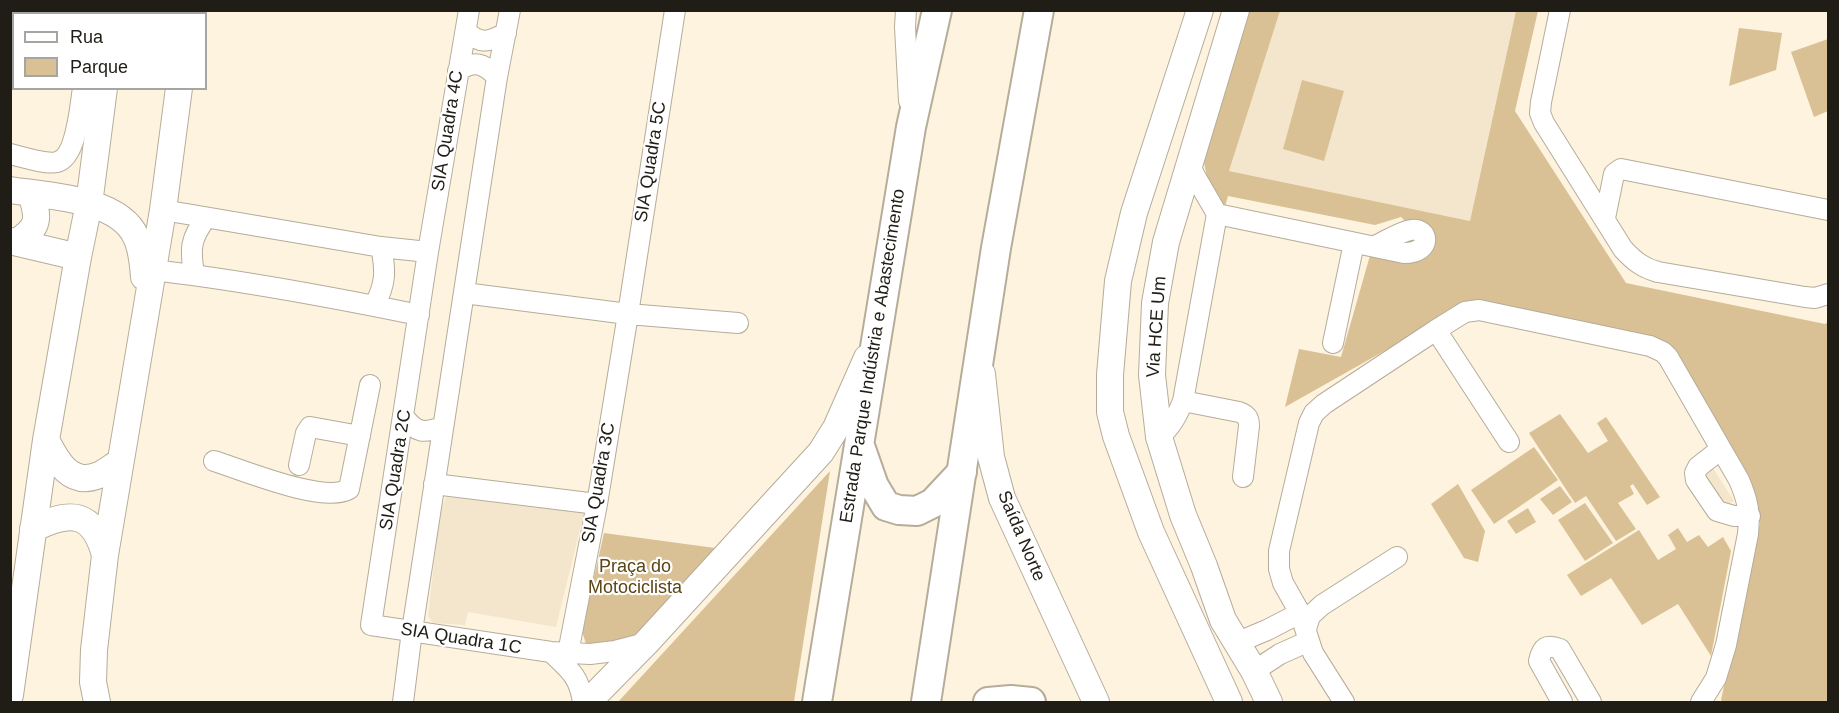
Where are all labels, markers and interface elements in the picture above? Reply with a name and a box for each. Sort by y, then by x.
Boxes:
legend [12,12,207,90]
text: Rua [70,27,103,47]
text: Parque [70,57,128,77]
street label: SIA Quadra 4C [428,69,468,193]
street label: SIA Quadra 5C [631,100,671,224]
street label: Estrada Parque Indústria e Abastecimento [836,187,910,525]
street label: Via HCE Um [1143,276,1171,378]
street label: SIA Quadra 2C [376,408,416,532]
street label: SIA Quadra 3C [578,421,620,545]
street label: Saída Norte [992,488,1050,584]
park label: Praça do Motociclista [588,556,682,598]
street label: SIA Quadra 1C [399,619,523,659]

